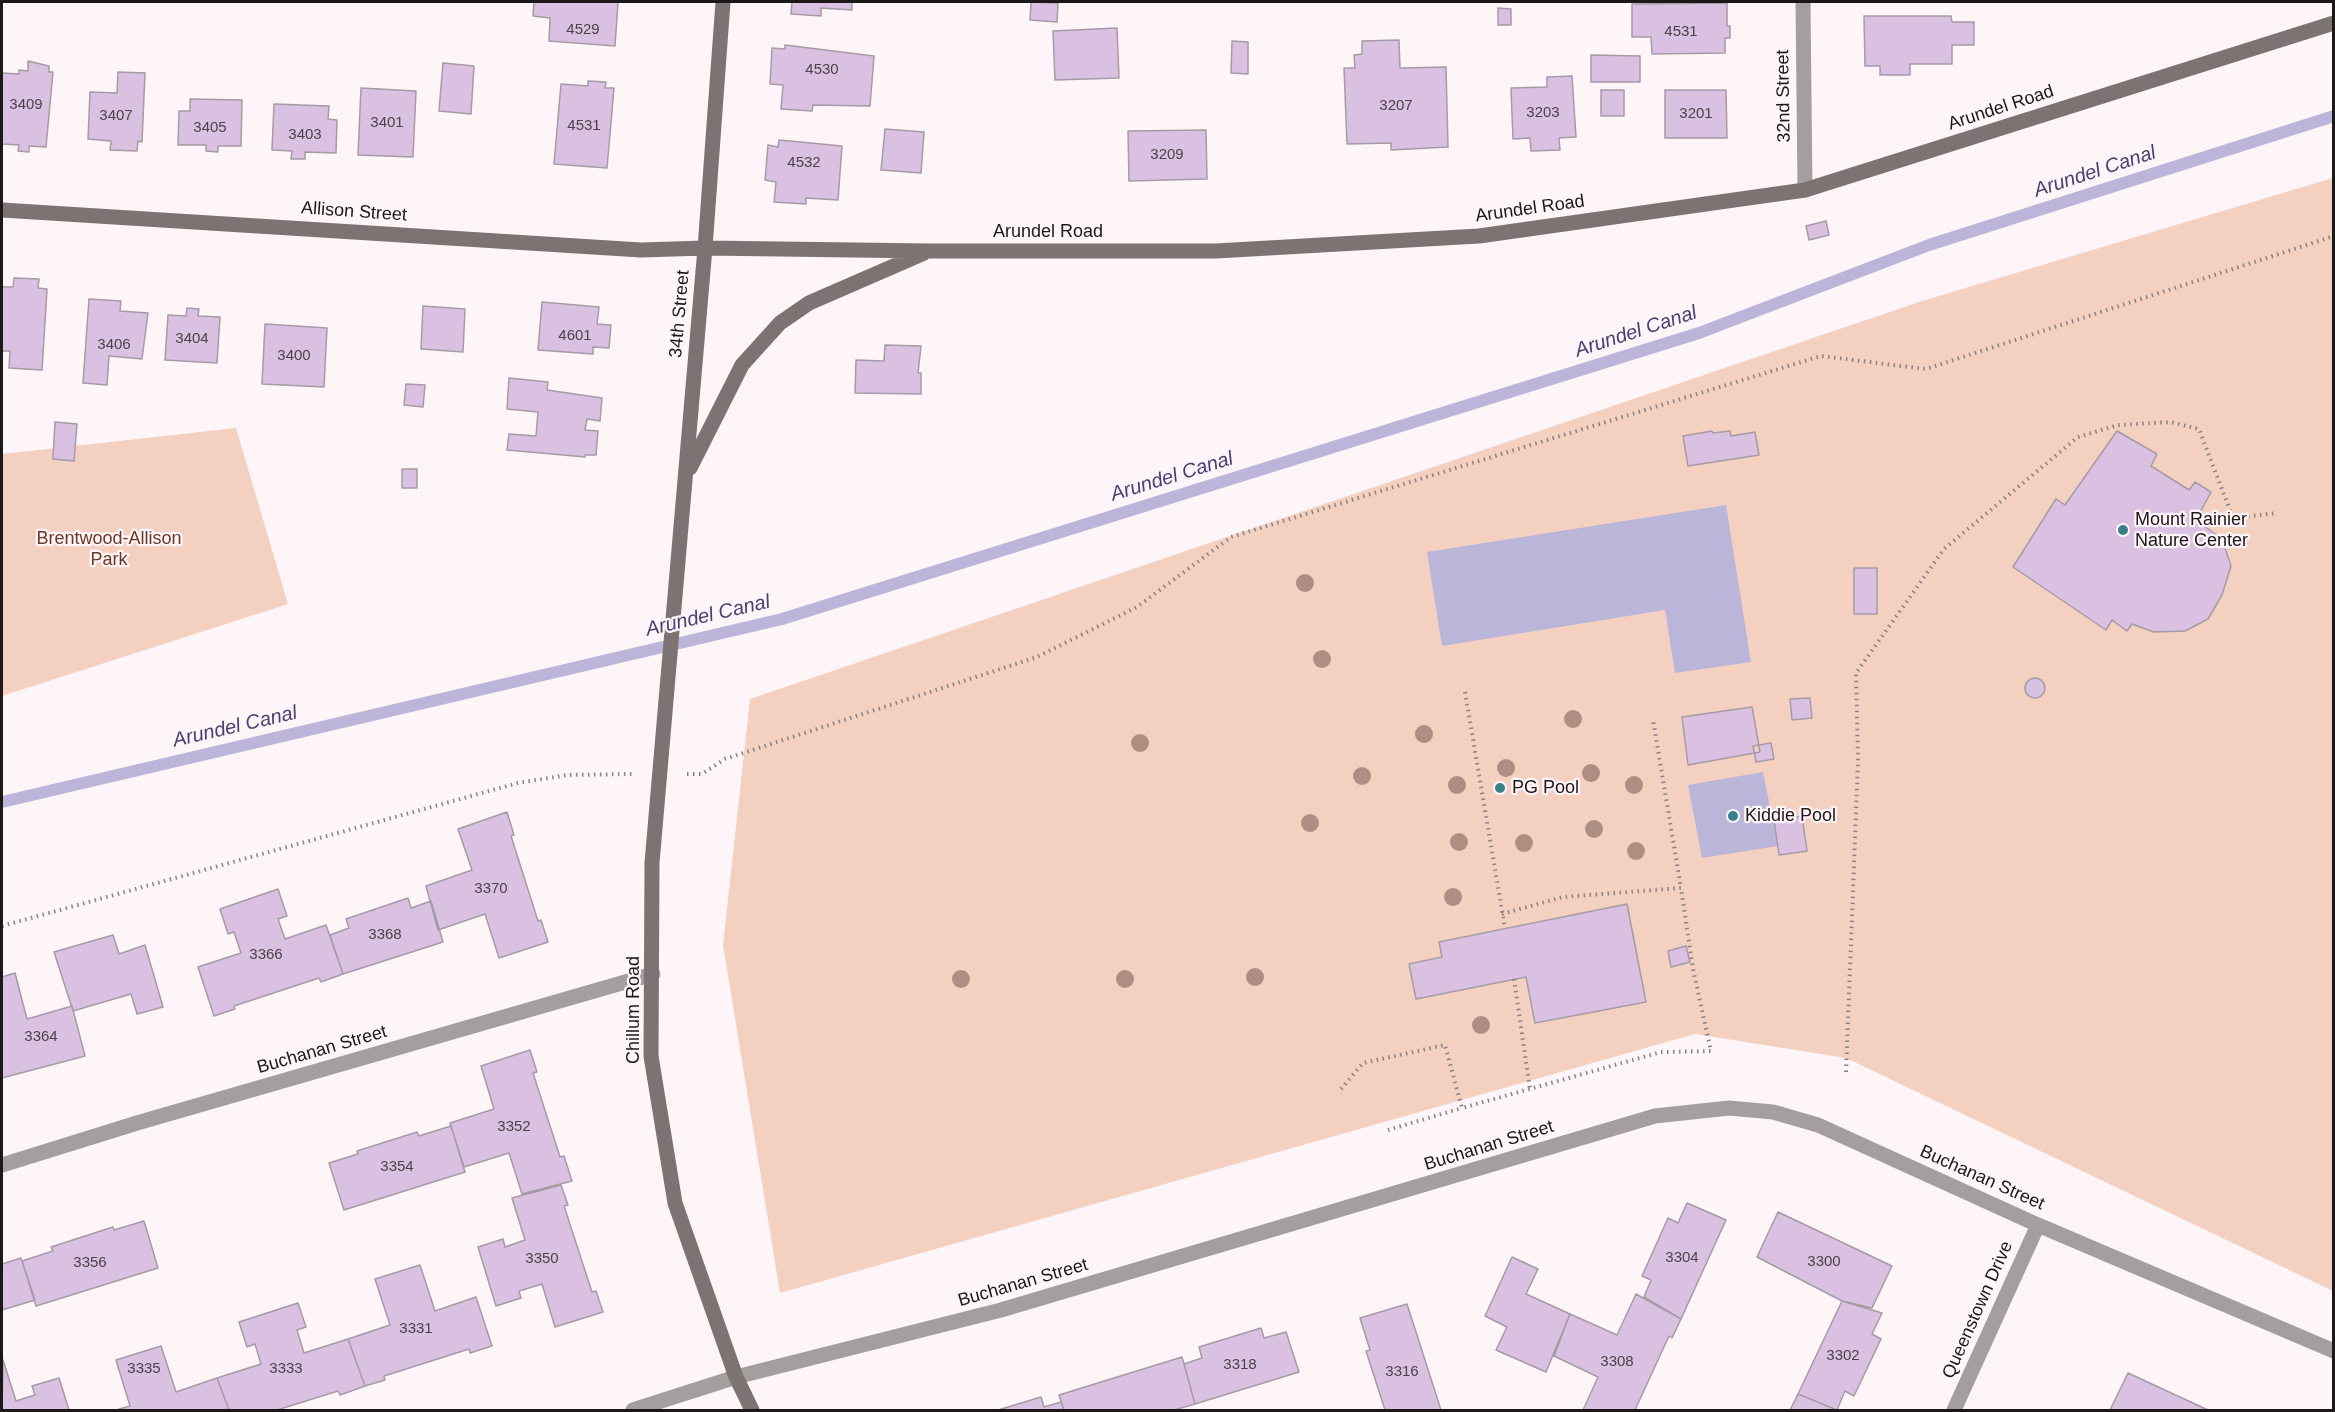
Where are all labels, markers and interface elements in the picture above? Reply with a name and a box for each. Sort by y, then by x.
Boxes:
house number: 4529 [566,21,600,39]
house number: 4531 [1664,23,1698,41]
street label: 32nd Street [1772,49,1796,143]
house number: 4530 [805,61,839,79]
street label: Arundel Road [1945,81,2057,135]
house number: 3409 [9,96,43,114]
house number: 3207 [1379,97,1413,115]
house number: 3203 [1526,104,1560,122]
house number: 3201 [1679,105,1713,123]
house number: 3407 [99,107,133,125]
house number: 3401 [370,114,404,132]
house number: 4531 [567,117,601,135]
house number: 3405 [193,119,227,137]
house number: 3403 [288,126,322,144]
water label: Arundel Canal [2031,141,2159,203]
house number: 3209 [1150,146,1184,164]
house number: 4532 [787,154,821,172]
street label: Arundel Road [1474,191,1586,227]
street label: Allison Street [300,198,408,226]
street label: Arundel Road [993,221,1103,243]
street label: 34th Street [665,269,695,359]
water label: Arundel Canal [1572,301,1700,363]
house number: 4601 [558,327,592,345]
house number: 3404 [175,330,209,348]
house number: 3406 [97,336,131,354]
house number: 3400 [277,347,311,365]
water label: Arundel Canal [1108,447,1236,507]
place label: Mount Rainier Nature Center [2135,509,2248,552]
marker: Mount Rainier Nature Center [2116,523,2130,537]
park label: Brentwood-Allison Park [36,528,182,570]
water label: Arundel Canal [644,590,772,642]
water label: Arundel Canal [171,701,299,753]
place label: PG Pool [1512,777,1579,799]
marker: PG Pool [1493,781,1507,795]
place label: Kiddie Pool [1745,805,1836,827]
marker: Kiddie Pool [1726,809,1740,823]
house number: 3370 [474,880,508,898]
house number: 3368 [368,926,402,944]
house number: 3366 [249,946,283,964]
street label: Chillum Road [623,956,645,1064]
street label: Buchanan Street [255,1021,389,1079]
house number: 3364 [24,1028,58,1046]
street label: Buchanan Street [1422,1116,1556,1176]
house number: 3352 [497,1118,531,1136]
street label: Buchanan Street [1916,1141,2048,1215]
house number: 3354 [380,1158,414,1176]
street label: Queenstown Drive [1938,1238,2018,1382]
house number: 3304 [1665,1249,1699,1267]
house number: 3350 [525,1250,559,1268]
house number: 3300 [1807,1253,1841,1271]
house number: 3356 [73,1254,107,1272]
street label: Buchanan Street [956,1254,1090,1312]
house number: 3331 [399,1320,433,1338]
house number: 3302 [1826,1347,1860,1365]
house number: 3308 [1600,1353,1634,1371]
house number: 3318 [1223,1356,1257,1374]
house number: 3335 [127,1360,161,1378]
house number: 3333 [269,1360,303,1378]
house number: 3316 [1385,1363,1419,1381]

